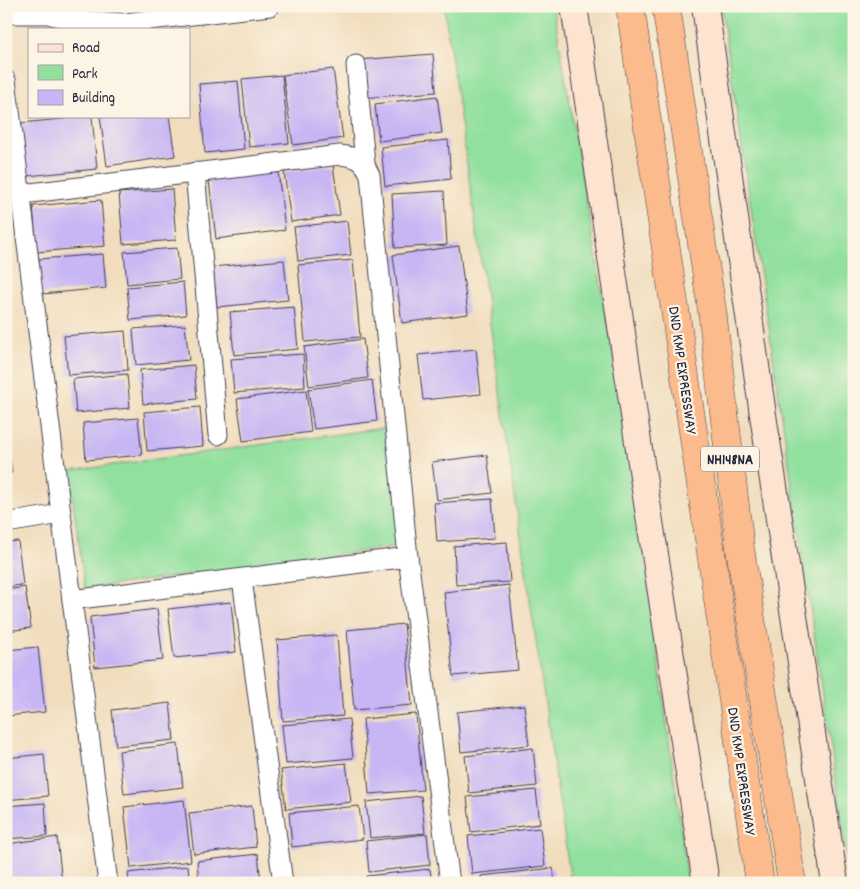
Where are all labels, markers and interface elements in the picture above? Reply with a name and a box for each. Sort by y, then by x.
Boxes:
legend [28,28,190,118]
text: Road [72,38,100,60]
text: Park [72,64,98,86]
text: Building [72,88,115,110]
street label: DND KMP EXPRESSWAY [661,305,702,437]
road number: NH148NA [701,446,759,472]
street label: DND KMP EXPRESSWAY [720,706,761,838]

